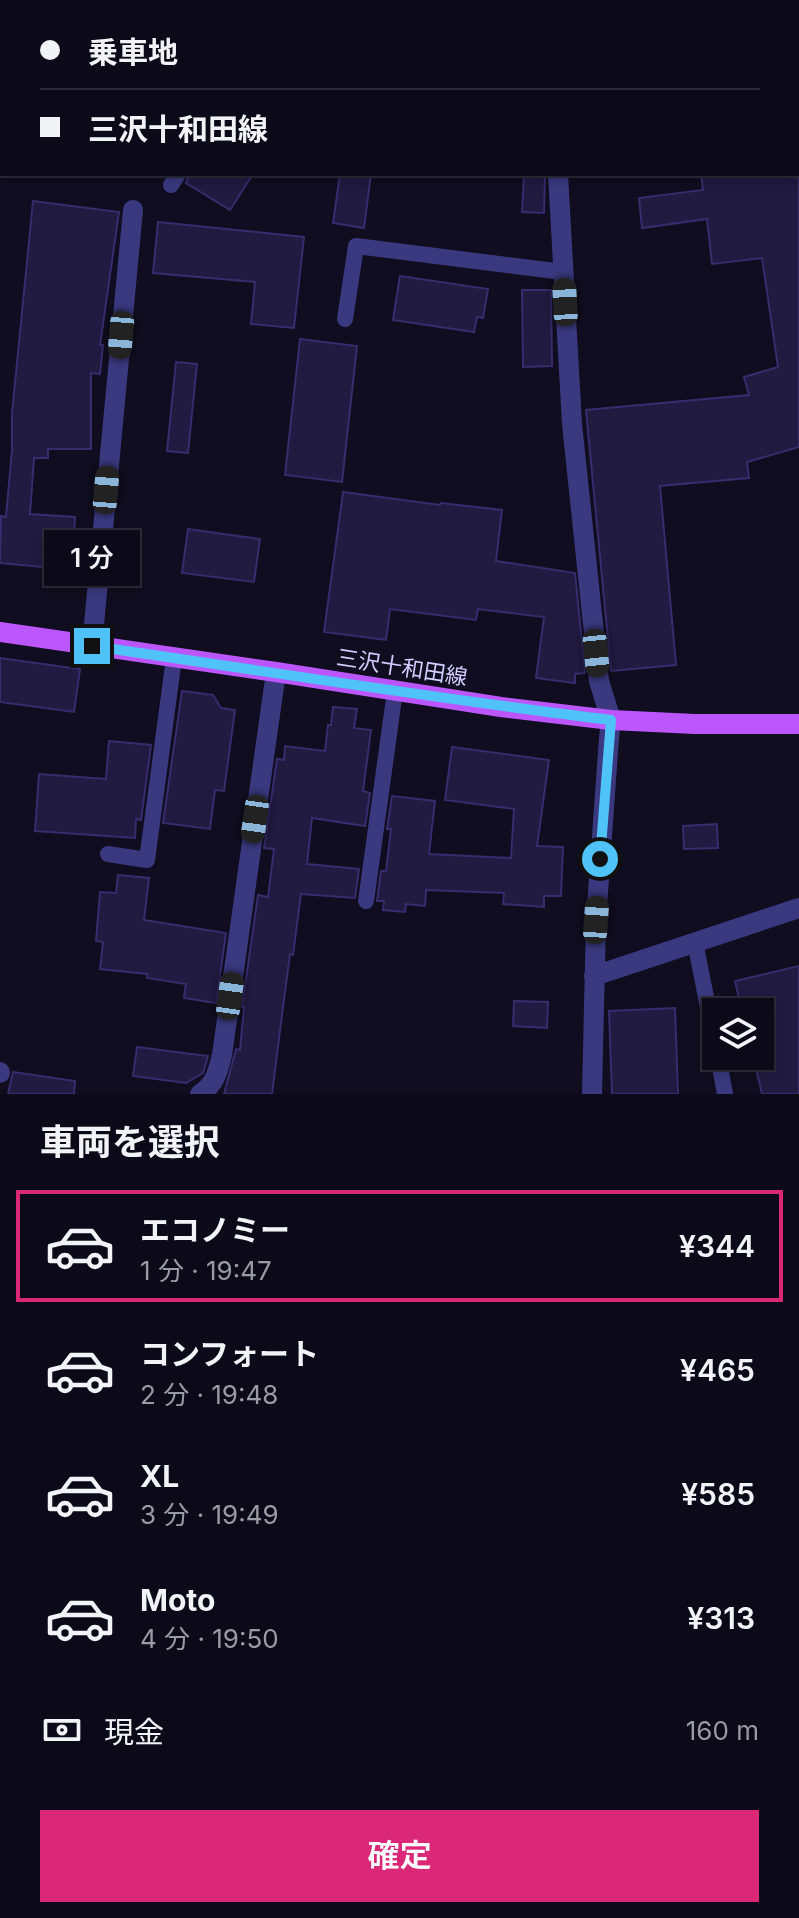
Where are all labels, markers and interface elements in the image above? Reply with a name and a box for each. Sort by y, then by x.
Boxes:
text: 乗車地 [88,34,178,70]
text: 三沢十和田線 [88,111,268,147]
car [552,277,578,327]
car [107,310,135,360]
car [92,465,120,515]
callout: 1 分 [44,530,140,586]
text: 1 分 [70,542,114,573]
route end [74,628,110,664]
car [582,628,610,678]
street label: 三沢十和田線 [335,644,469,690]
car [240,794,270,844]
route start [582,841,618,877]
car [582,895,610,945]
car [215,971,245,1021]
map controls [702,998,774,1070]
button: layers [702,998,774,1070]
text: 車両を選択 [40,1120,220,1164]
icon: car [44,1210,116,1282]
text: エコノミー [140,1212,290,1248]
text: ¥344 [679,1228,755,1264]
text: 1 分 · 19:47 [140,1255,272,1286]
icon: car [44,1334,116,1406]
text: コンフォート [140,1336,319,1372]
text: ¥465 [680,1352,755,1388]
text: 2 分 · 19:48 [140,1379,278,1410]
icon: car [44,1458,116,1530]
text: XL [140,1458,179,1494]
text: ¥585 [681,1476,755,1512]
text: 3 分 · 19:49 [140,1499,279,1530]
icon: car [44,1582,116,1654]
text: Moto [140,1582,215,1618]
text: ¥313 [687,1600,755,1636]
text: 4 分 · 19:50 [140,1623,279,1654]
icon: cash [40,1708,84,1752]
text: 現金 [104,1714,164,1750]
text: 160 m [686,1715,759,1746]
button: 確定 [40,1810,759,1902]

